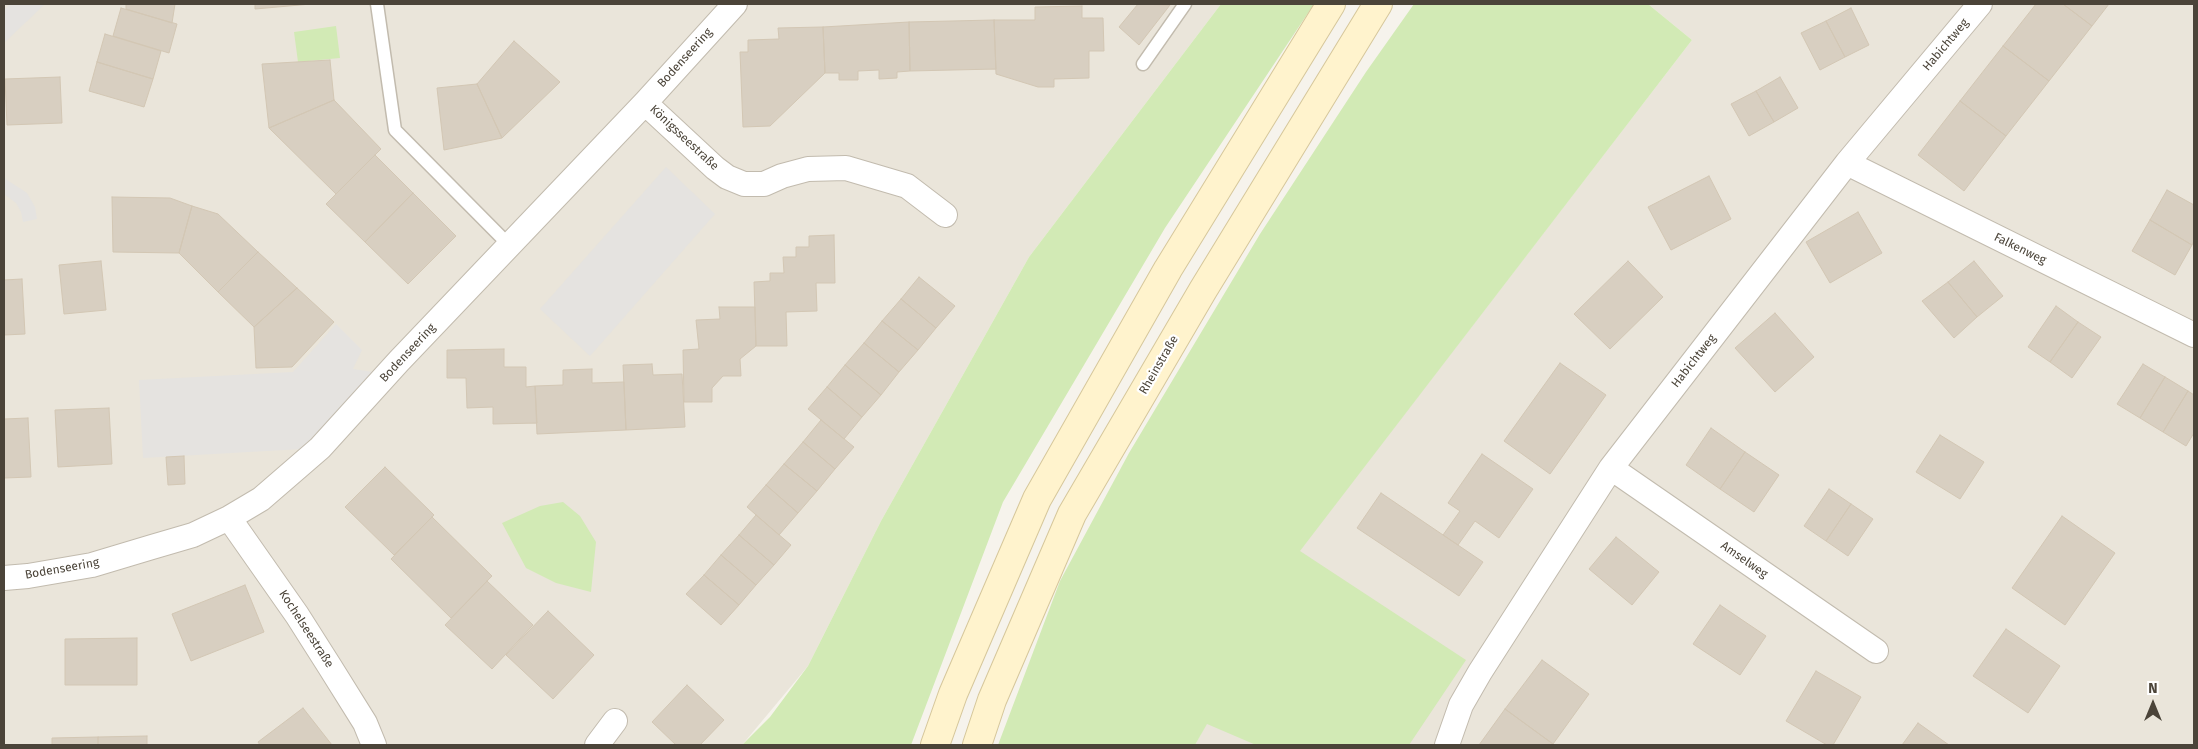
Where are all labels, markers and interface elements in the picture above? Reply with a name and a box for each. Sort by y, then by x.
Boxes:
street label: Habichtweg [1920,16,1972,74]
street label: Bodenseering [655,25,715,91]
street label: Königsseestraße [647,102,721,174]
street label: Falkenweg [1992,230,2048,268]
street label: Bodenseering [377,321,439,385]
street label: Habichtweg [1669,331,1719,391]
street label: Rheinstraße [1136,333,1182,397]
street label: Amselweg [1718,539,1770,581]
street label: Bodenseering [24,555,100,583]
street label: Kochelseestraße [276,587,336,671]
north arrow [2128,679,2178,729]
text: N [2148,680,2158,697]

